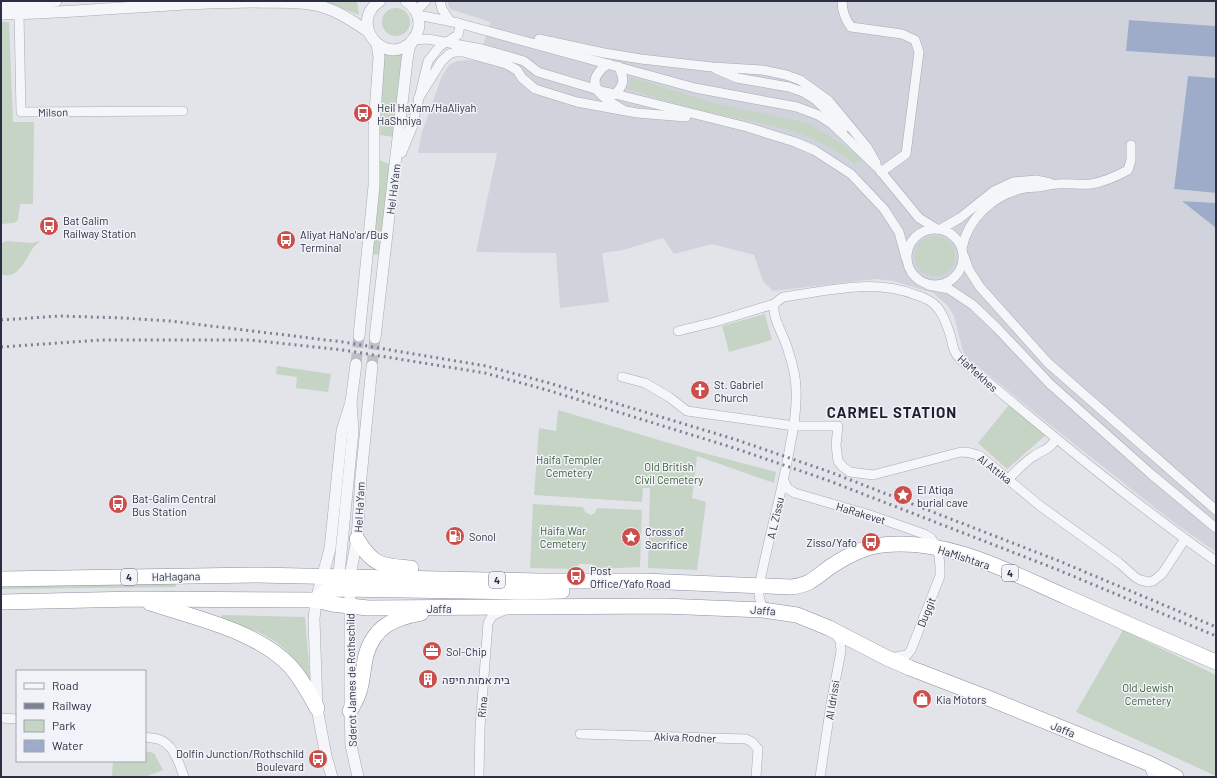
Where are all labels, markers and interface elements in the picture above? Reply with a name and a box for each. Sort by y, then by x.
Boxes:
place label: Heil HaYam/HaAliyah HaShniya [377,101,476,127]
bus stop icon: Heil HaYam/HaAliyah HaShniya [352,102,374,124]
street label: Milson [38,105,68,119]
street label: Hel HaYam [383,163,403,215]
place label: Bat Galim Railway Station [63,214,136,240]
bus stop icon: Bat Galim Railway Station [38,215,60,237]
place label: Aliyat HaNo'ar/Bus Terminal [300,228,388,254]
bus stop icon: Aliyat HaNo'ar/Bus Terminal [275,229,297,251]
street label: HaMekhes [955,352,1001,394]
place label: St. Gabriel Church [714,378,763,404]
church icon: St. Gabriel Church [689,379,711,401]
district label: CARMEL STATION [827,403,957,421]
street label: Al Attika [975,452,1015,486]
park label: Haifa Templer Cemetery [536,453,602,479]
park label: Old British Civil Cemetery [635,460,703,486]
street label: Hel HaYam [351,481,367,533]
place label: El Atiqa burial cave [917,483,968,509]
place icon: El Atiqa burial cave [892,484,914,506]
place label: Bat-Galim Central Bus Station [132,492,216,518]
bus stop icon: Bat-Galim Central Bus Station [107,493,129,515]
street label: A L Zissu [764,496,786,540]
street label: HaRakevet [835,499,887,527]
park label: Haifa War Cemetery [540,524,586,550]
fuel station icon: Sonol [444,525,466,547]
place label: Cross of Sacrifice [645,525,688,551]
place icon: Cross of Sacrifice [620,526,642,548]
place label: Sonol [469,530,496,543]
bus stop icon: Zisso/Yafo [860,531,882,553]
place label: Zisso/Yafo [807,536,857,549]
street label: HaMishtara [936,542,992,572]
place label: Post Office/Yafo Road [590,564,670,590]
bus stop icon: Post Office/Yafo Road [565,565,587,587]
road number: 4 [1002,565,1018,581]
road number: 4 [121,569,137,585]
street label: HaHagana [152,569,200,583]
road number: 4 [489,572,505,588]
street label: Duggit [914,595,938,629]
street label: Jaffa [426,602,452,615]
street label: Jaffa [750,603,776,617]
street label: Sderot James de Rothschild [343,613,359,747]
office icon: Sol-Chip [421,640,443,662]
place label: Sol-Chip [446,645,487,658]
building icon: בית אמות חיפה [417,668,439,690]
legend [16,670,146,762]
place label: בית אמות חיפה [442,673,510,686]
text: Road [52,678,79,692]
street label: Al Idrissi [822,679,842,721]
park label: Old Jewish Cemetery [1122,681,1174,707]
shop icon: Kia Motors [911,688,933,710]
place label: Kia Motors [936,693,986,706]
street label: Rina [475,696,489,718]
text: Railway [52,698,92,712]
text: Park [52,718,76,732]
street label: Jaffa [1049,718,1077,740]
street label: Akiva Rodner [654,729,716,745]
text: Water [52,738,84,752]
place label: Dolfin Junction/Rothschild Boulevard [176,747,304,773]
bus stop icon: Dolfin Junction/Rothschild Boulevard [307,748,329,770]

